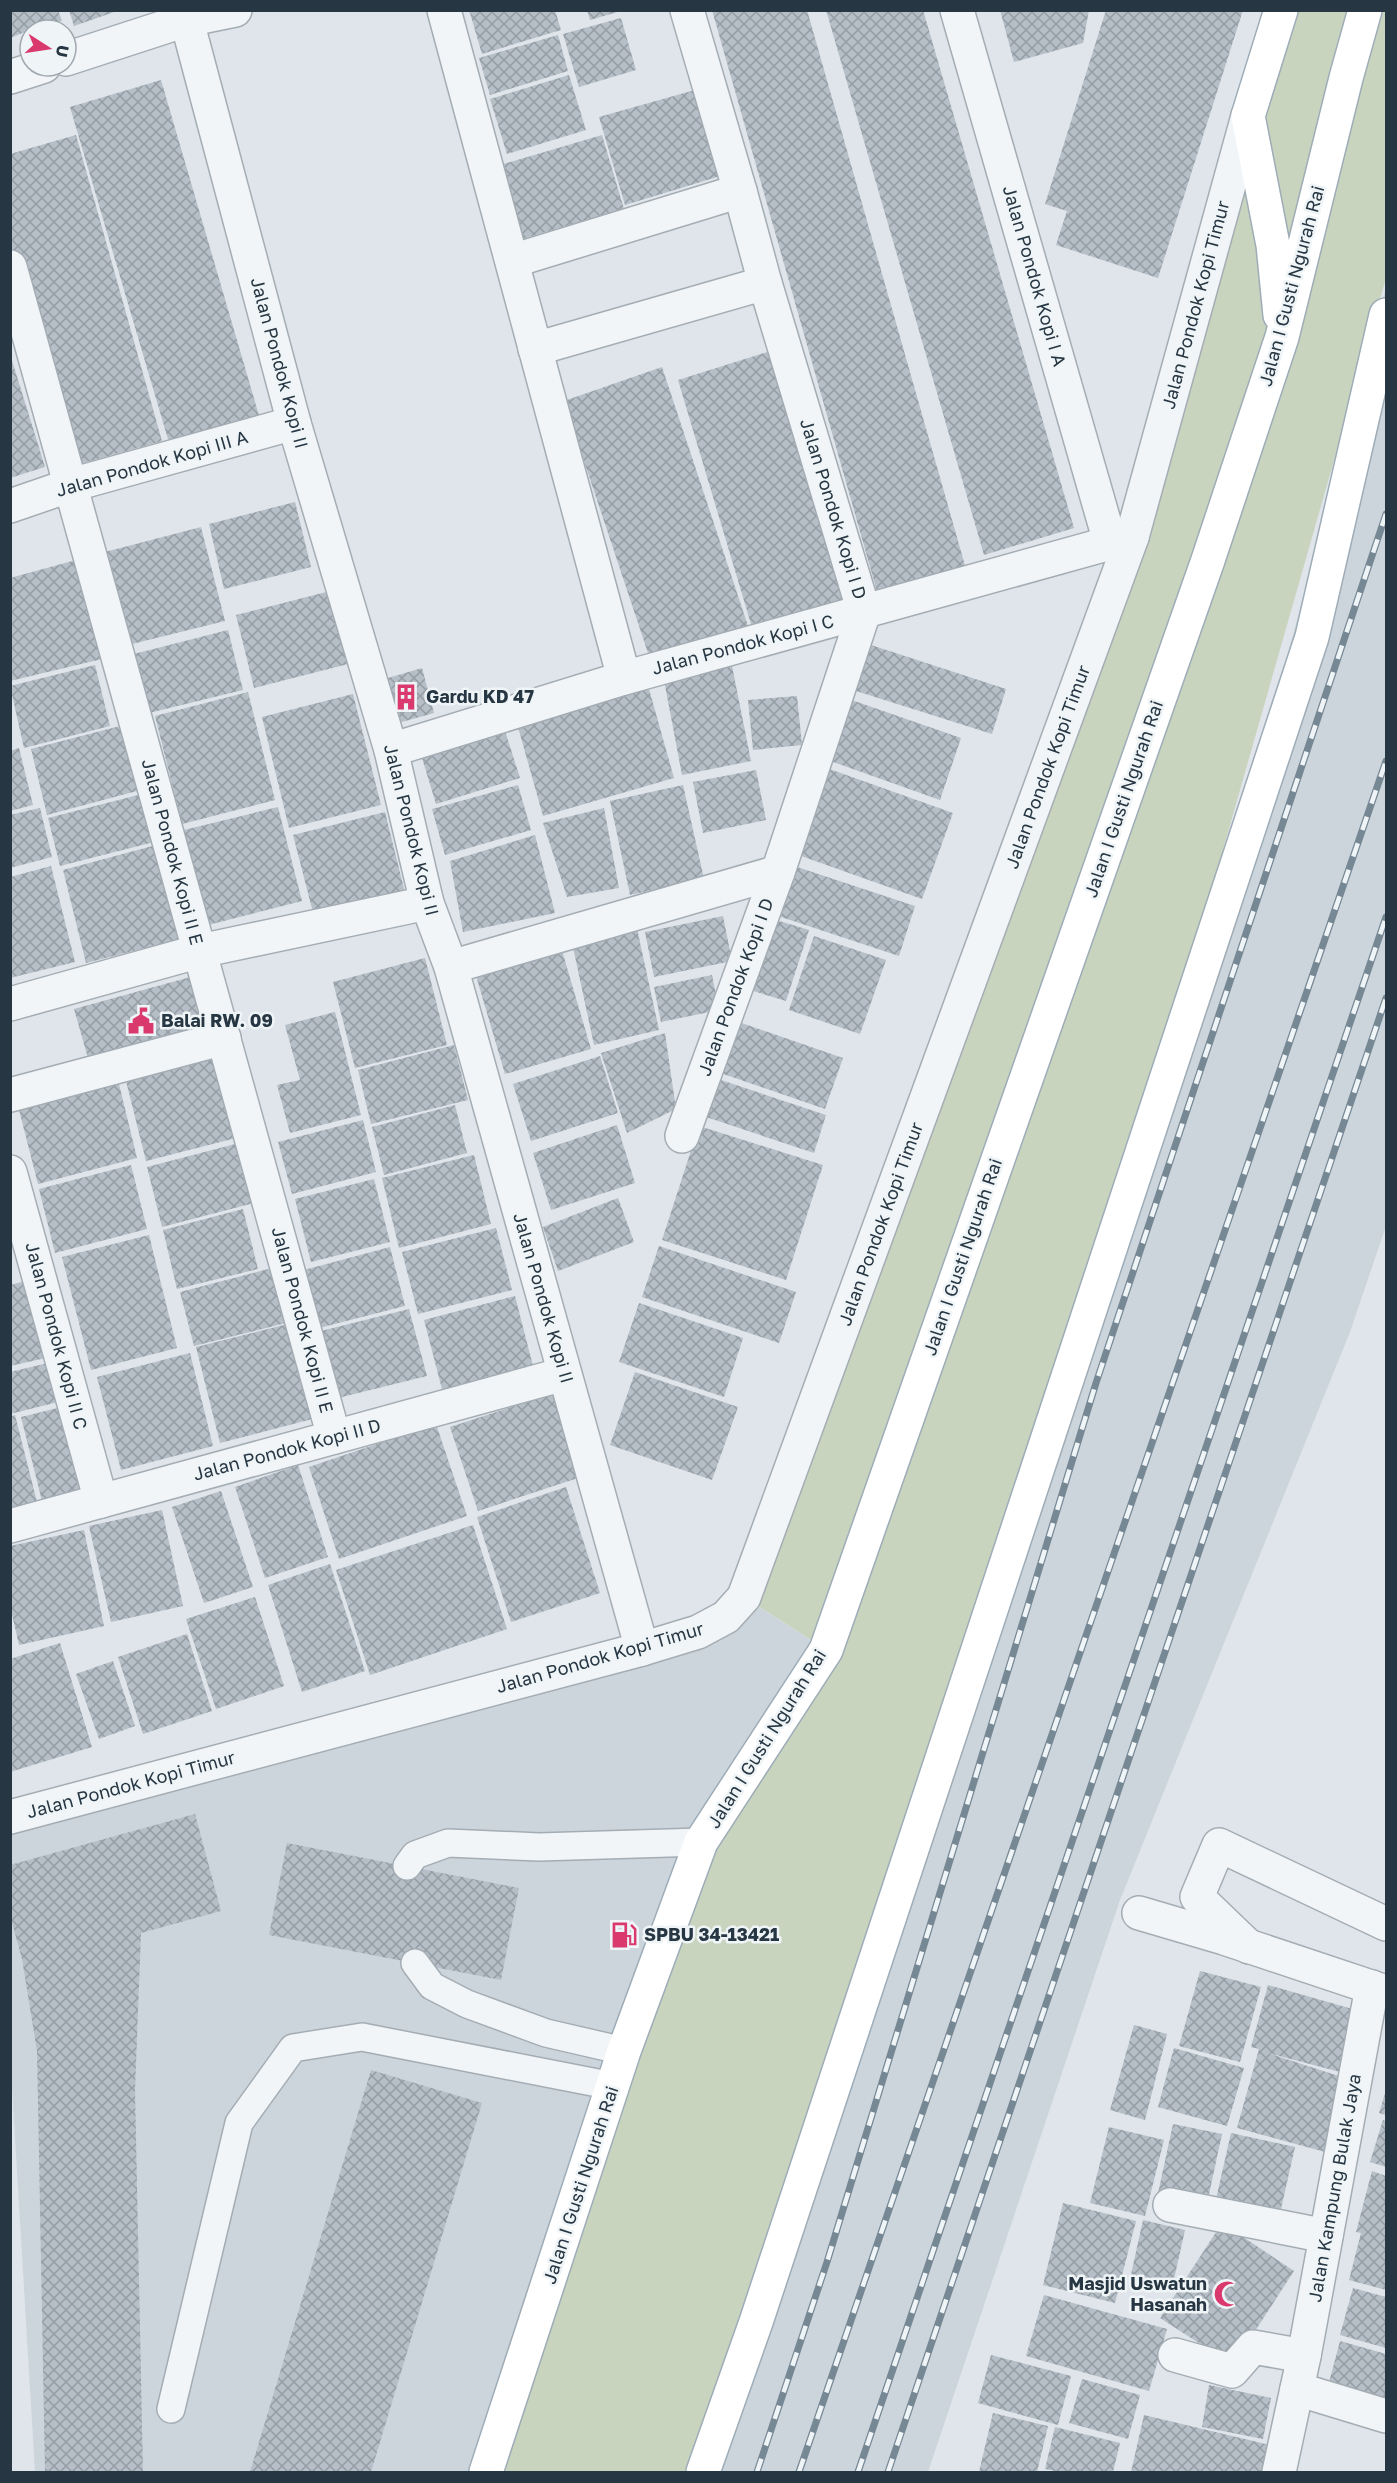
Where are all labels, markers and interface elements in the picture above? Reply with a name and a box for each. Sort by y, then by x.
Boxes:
north arrow [18,18,78,78]
text: U [52,43,74,59]
street label: Jalan Pondok Kopi I A [999,183,1071,369]
street label: Jalan I Gusti Ngurah Rai [1254,183,1328,388]
street label: Jalan Pondok Kopi Timur [1157,198,1233,411]
street label: Jalan Pondok Kopi II [247,275,313,451]
street label: Jalan Pondok Kopi I D [796,416,872,602]
street label: Jalan Pondok Kopi III A [53,425,250,501]
street label: Jalan Pondok Kopi I C [649,609,836,679]
street label: Jalan Pondok Kopi Timur [1000,662,1094,871]
building icon: Gardu KD 47 [391,682,421,712]
place label: Gardu KD 47 [426,685,534,707]
street label: Jalan I Gusti Ngurah Rai [1079,697,1167,900]
street label: Jalan Pondok Kopi II [380,742,444,918]
street label: Jalan Pondok Kopi II E [138,756,208,947]
street label: Jalan Pondok Kopi I D [693,895,777,1079]
public building icon: Balai RW. 09 [126,1006,156,1036]
place label: Balai RW. 09 [161,1009,273,1031]
street label: Jalan Pondok Kopi Timur [833,1119,927,1328]
street label: Jalan I Gusti Ngurah Rai [918,1155,1006,1358]
street label: Jalan Pondok Kopi II [509,1210,579,1385]
street label: Jalan Pondok Kopi II E [268,1224,338,1415]
street label: Jalan Pondok Kopi II C [21,1240,93,1432]
street label: Jalan Pondok Kopi II D [191,1413,383,1485]
street label: Jalan Pondok Kopi Timur [493,1617,706,1697]
street label: Jalan I Gusti Ngurah Rai [702,1645,830,1832]
street label: Jalan Pondok Kopi Timur [24,1746,237,1822]
fuel station icon: SPBU 34-13421 [609,1920,639,1950]
place label: SPBU 34-13421 [644,1923,779,1945]
street label: Jalan Kampung Bulak Jaya [1303,2072,1365,2304]
street label: Jalan I Gusti Ngurah Rai [538,2083,622,2286]
place label: Masjid Uswatun Hasanah [1068,2272,1207,2315]
mosque icon: Masjid Uswatun Hasanah [1212,2279,1242,2309]

